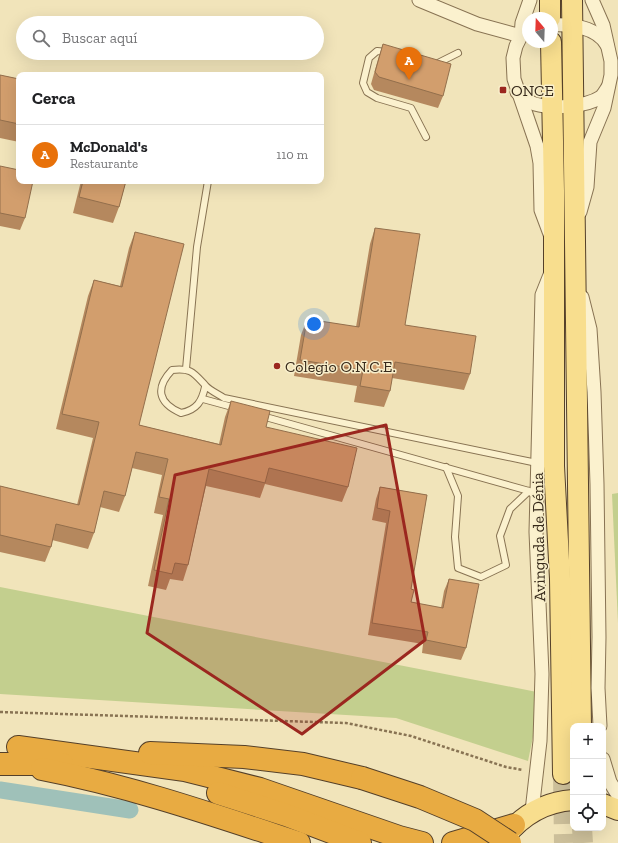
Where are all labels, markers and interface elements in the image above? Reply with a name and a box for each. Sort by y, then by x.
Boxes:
north arrow [522,12,558,48]
search box [16,16,324,60]
icon: search [30,27,52,49]
text: Buscar aquí [62,29,138,47]
pin: A [396,47,422,80]
place label: ONCE [511,81,554,100]
marker: ONCE [498,85,508,95]
text: Cerca [32,88,75,108]
text: McDonald's [70,138,148,156]
text: A [41,147,49,162]
text: 110 m [276,147,308,162]
text: Restaurante [70,156,138,171]
your location [304,314,324,334]
place label: Colegio O.N.C.E. [285,357,396,376]
marker: Colegio O.N.C.E. [272,361,282,371]
street label: Avinguda de Dénia [528,472,549,602]
map controls [570,723,606,831]
button: + [570,723,606,759]
button: − [570,759,606,795]
button: locate [570,795,606,831]

